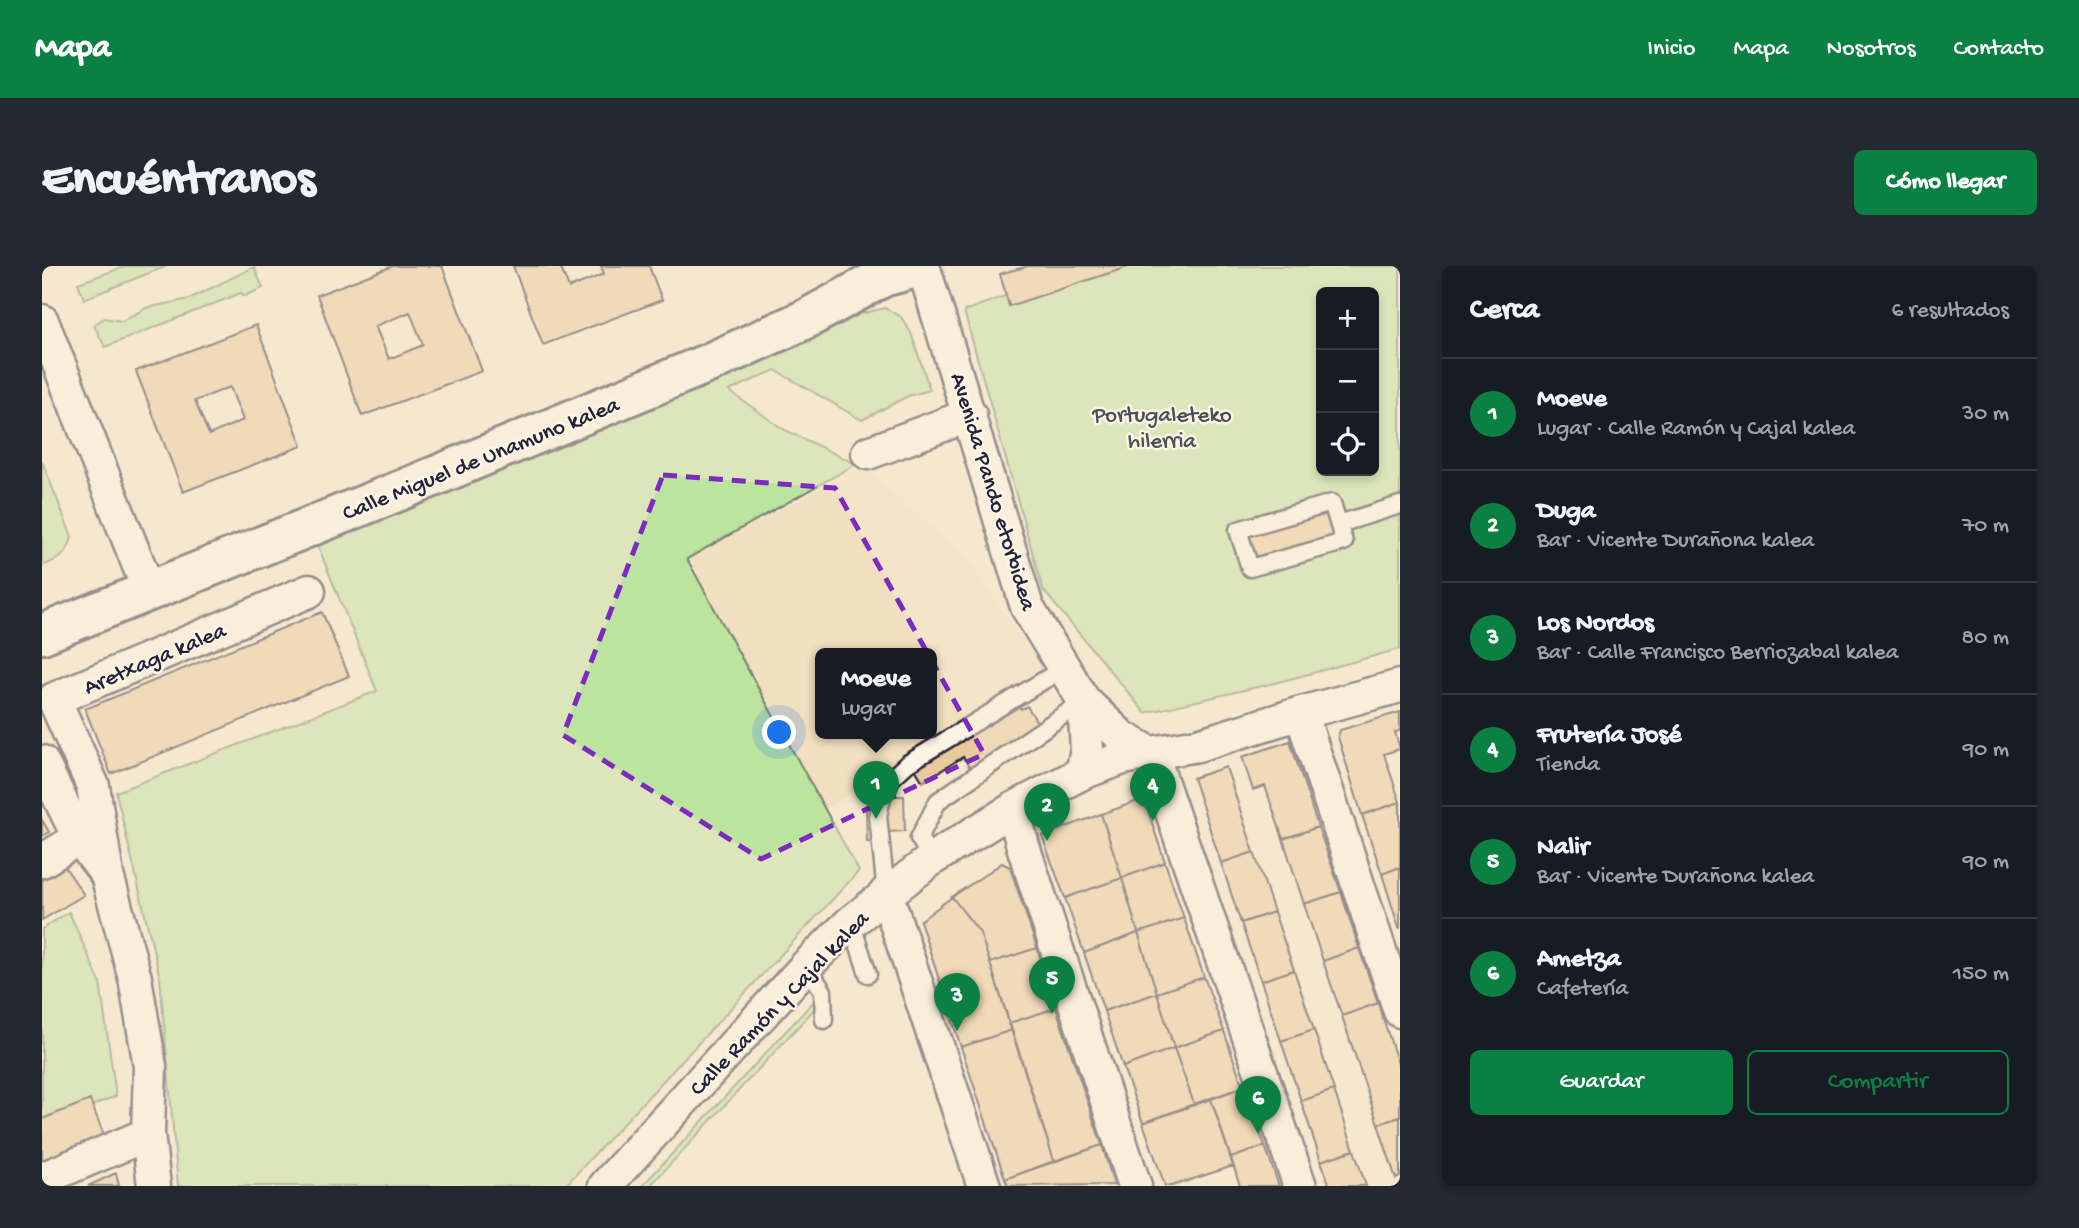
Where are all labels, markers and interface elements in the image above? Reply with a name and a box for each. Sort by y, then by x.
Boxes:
text: Mapa [35,30,111,68]
text: Inicio [1647,35,1695,64]
text: Mapa [1733,35,1789,64]
text: Nosotros [1827,35,1916,64]
text: Contacto [1954,35,2044,64]
button: Cómo llegar [1854,150,2037,215]
text: Encuéntranos [42,153,315,211]
map controls [1316,287,1379,476]
button: + [1316,287,1379,350]
text: Cerca [1470,294,1539,329]
text: 6 resultados [1892,298,2009,325]
button: − [1316,350,1379,413]
street label: Avenida Pando etorbidea [943,370,1041,615]
text: Moeve [1537,385,1607,416]
street label: Calle Miguel de Unamuno kalea [339,392,625,528]
text: 1 [1488,401,1498,428]
text: 30 m [1962,401,2009,428]
park label: Portugaleteko hilerria [1091,403,1232,456]
button: locate [1316,413,1379,476]
text: Lugar · Calle Ramón y Cajal kalea [1537,416,1855,443]
text: Duga [1537,497,1595,528]
text: 2 [1487,513,1499,540]
text: 70 m [1962,513,2009,540]
text: Bar · Vicente Durañona kalea [1537,528,1814,555]
text: Los Nordos [1537,609,1654,640]
street label: Aretxaga kalea [80,618,232,702]
text: 3 [1487,625,1499,652]
text: 80 m [1962,625,2009,652]
text: Bar · Calle Francisco Berriozabal kalea [1537,640,1898,667]
popup [815,648,937,739]
text: Moeve [841,665,911,696]
text: Lugar [841,696,894,723]
your location [762,715,796,749]
text: Frutería José [1537,721,1681,752]
text: 4 [1488,737,1498,764]
text: 90 m [1963,737,2009,764]
text: Tienda [1537,752,1600,779]
pin: 1 [853,761,899,819]
pin: 4 [1130,763,1176,821]
pin: 2 [1024,783,1070,841]
text: Nalir [1537,833,1589,864]
text: 5 [1487,849,1499,876]
text: 90 m [1963,849,2009,876]
text: Bar · Vicente Durañona kalea [1537,864,1814,891]
street label: Calle Ramón y Cajal kalea [685,905,877,1103]
text: Ametza [1537,945,1621,976]
pin: 5 [1029,956,1075,1014]
text: 6 [1487,961,1499,988]
text: 150 m [1953,961,2009,988]
pin: 3 [934,973,980,1031]
text: Cafetería [1537,976,1628,1003]
button: Guardar [1470,1050,1733,1115]
button: Compartir [1747,1050,2009,1115]
pin: 6 [1235,1076,1281,1134]

